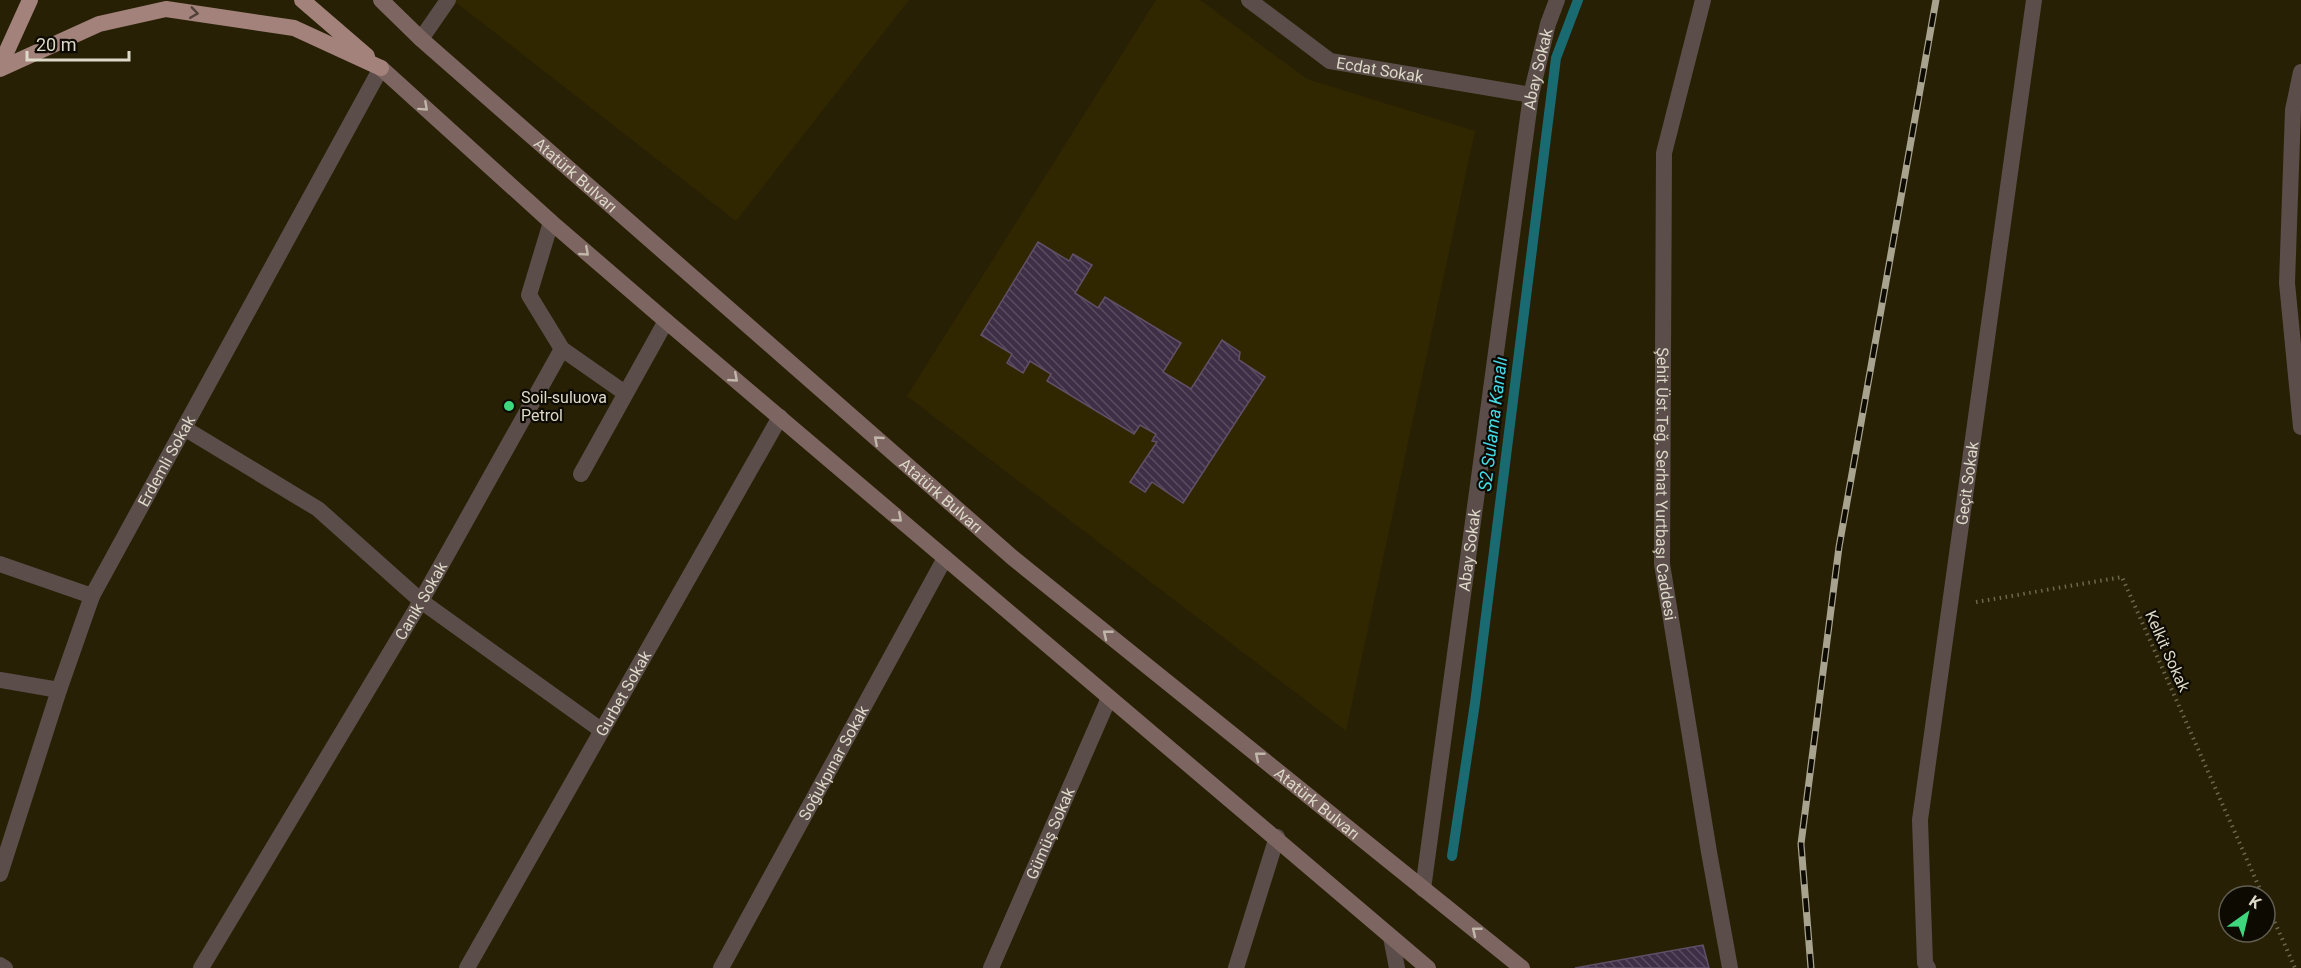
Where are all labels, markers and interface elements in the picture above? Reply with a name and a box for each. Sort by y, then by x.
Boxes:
one-way arrow [189,7,199,19]
scale bar [27,24,129,62]
street label: Abay Sokak [1520,26,1557,111]
text: 20 m [36,34,76,55]
street label: Ecdat Sokak [1335,53,1426,87]
one-way arrow [417,100,428,111]
street label: Atatürk Bulvarı [530,134,621,217]
one-way arrow [578,244,589,255]
street label: Şehit Üst.Teğ. Serhat Yurtbaşı Caddesi [1652,347,1680,622]
water label: S2 Sulama Kanalı [1474,355,1511,493]
one-way arrow [727,371,738,382]
place label: Soil-suluova Petrol [521,388,607,425]
marker: Soil-suluova Petrol [502,399,516,413]
street label: Erdemli Sokak [134,411,200,510]
one-way arrow [875,436,885,447]
street label: Geçit Sokak [1952,439,1983,526]
street label: Atatürk Bulvarı [896,454,987,537]
street label: Abay Sokak [1455,507,1485,593]
one-way arrow [892,511,902,522]
street label: Canik Sokak [391,558,452,644]
street label: Kelkit Sokak [2141,608,2194,696]
one-way arrow [1103,630,1114,641]
street label: Gurbet Sokak [592,647,656,740]
street label: Soğukpınar Sokak [795,701,873,824]
one-way arrow [1255,753,1266,764]
street label: Atatürk Bulvarı [1271,763,1364,844]
street label: Gümüş Sokak [1022,784,1079,882]
north arrow [2217,884,2277,944]
text: K [2246,891,2265,913]
one-way arrow [1472,928,1483,939]

